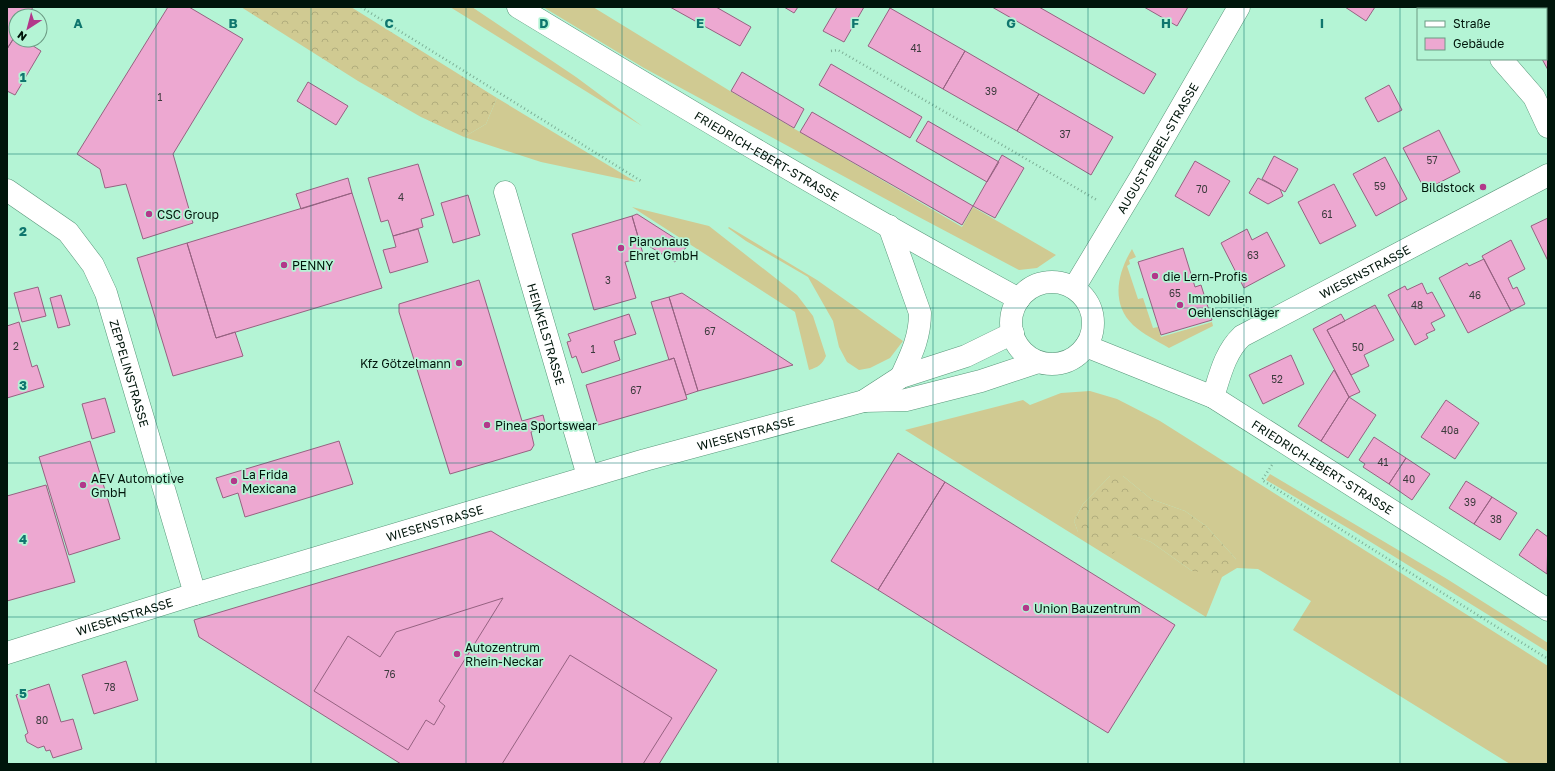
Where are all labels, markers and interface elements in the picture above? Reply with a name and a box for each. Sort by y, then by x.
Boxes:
north arrow [8,8,48,48]
legend [1417,8,1547,60]
text: A [73,15,83,31]
text: B [228,15,238,31]
text: C [384,15,394,31]
text: D [539,15,549,31]
text: E [696,15,704,31]
text: F [851,15,859,31]
text: G [1006,15,1016,31]
text: H [1161,15,1171,31]
text: I [1320,15,1324,31]
text: Straße [1453,16,1491,31]
text: N [15,29,29,44]
text: Gebäude [1453,36,1504,51]
house number: 41 [911,42,922,54]
text: 1 [20,69,27,85]
street label: AUGUST-BEBEL-STRASSE [1113,80,1201,216]
house number: 39 [985,85,997,97]
house number: 1 [158,91,163,103]
street label: FRIEDRICH-EBERT-STRASSE [692,108,842,204]
house number: 37 [1059,128,1071,140]
house number: 57 [1426,154,1438,166]
house number: 59 [1374,180,1386,192]
place label: Bildstock [1421,180,1475,195]
marker: Bildstock [1478,182,1488,192]
house number: 70 [1196,183,1208,195]
house number: 4 [398,191,404,203]
place label: CSC Group [157,207,219,222]
house number: 61 [1322,208,1333,220]
marker: CSC Group [144,209,154,219]
text: 2 [19,223,27,239]
place label: Pianohaus Ehret GmbH [629,234,699,263]
street label: WIESENSTRASSE [1317,241,1413,301]
marker: Pianohaus Ehret GmbH [616,243,626,253]
house number: 63 [1247,249,1259,261]
place label: PENNY [292,258,333,273]
marker: PENNY [279,260,289,270]
place label: die Lern-Profis [1163,269,1247,284]
marker: die Lern-Profis [1150,271,1160,281]
house number: 3 [605,274,611,286]
street label: HEINKELSTRASSE [525,281,568,387]
house number: 65 [1169,287,1181,299]
house number: 46 [1469,289,1481,301]
place label: Immobilien Oehlenschläger [1188,291,1280,320]
house number: 48 [1411,299,1423,311]
marker: Immobilien Oehlenschläger [1175,300,1185,310]
street label: ZEPPELINSTRASSE [107,318,153,429]
house number: 67 [704,325,716,337]
house number: 2 [13,340,19,352]
house number: 50 [1352,341,1364,353]
house number: 1 [591,343,596,355]
place label: Kfz Götzelmann [360,356,451,371]
marker: Kfz Götzelmann [454,358,464,368]
house number: 52 [1271,373,1283,385]
text: 3 [19,377,27,393]
house number: 67 [630,384,642,396]
street label: WIESENSTRASSE [695,413,796,453]
street label: FRIEDRICH-EBERT-STRASSE [1249,416,1396,517]
place label: Pinea Sportswear [495,418,597,433]
marker: Pinea Sportswear [482,420,492,430]
house number: 40a [1441,424,1459,436]
house number: 41 [1378,456,1389,468]
place label: La Frida Mexicana [242,467,296,496]
place label: AEV Automotive GmbH [91,471,184,500]
house number: 40 [1403,473,1415,485]
marker: La Frida Mexicana [229,476,239,486]
marker: AEV Automotive GmbH [78,480,88,490]
house number: 39 [1464,496,1476,508]
street label: WIESENSTRASSE [384,501,485,544]
house number: 38 [1490,513,1502,525]
text: 4 [19,531,27,547]
street label: WIESENSTRASSE [74,594,175,638]
place label: Union Bauzentrum [1034,601,1141,616]
marker: Union Bauzentrum [1021,603,1031,613]
place label: Autozentrum Rhein-Neckar [465,640,544,669]
marker: Autozentrum Rhein-Neckar [452,649,462,659]
house number: 76 [384,668,396,680]
house number: 78 [104,681,116,693]
text: 5 [19,685,27,701]
house number: 80 [36,714,48,726]

